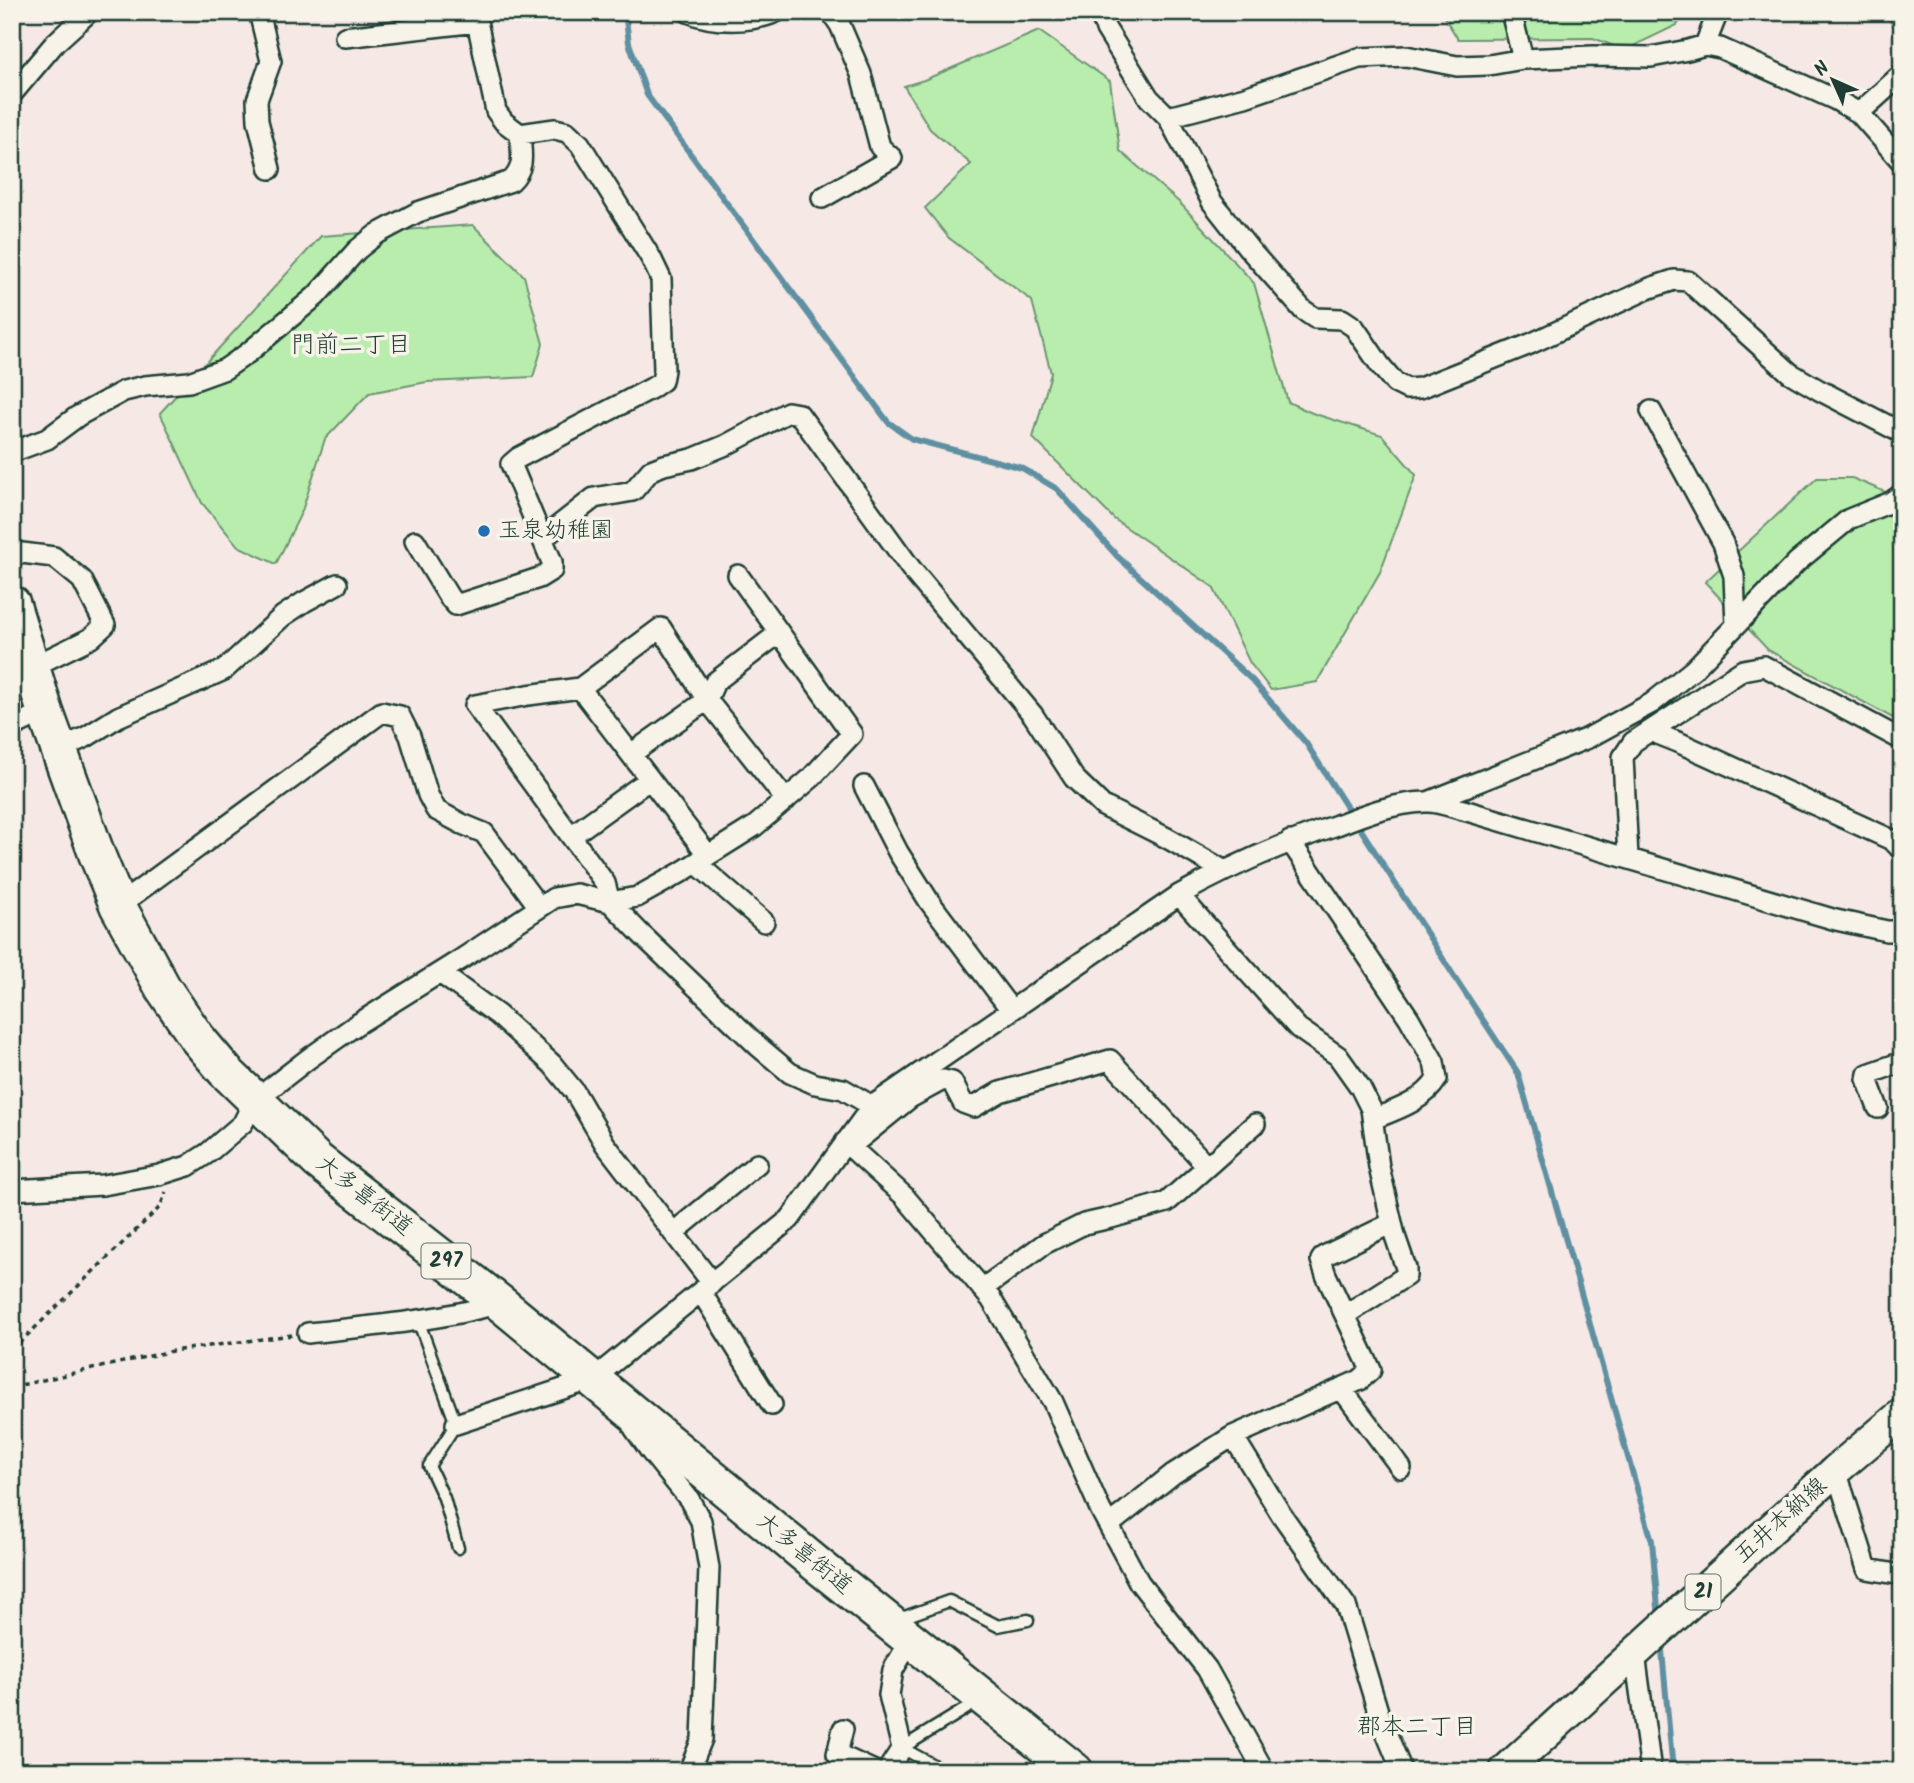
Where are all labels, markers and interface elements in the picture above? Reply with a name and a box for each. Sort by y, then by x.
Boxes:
north arrow [1798,46,1868,116]
text: N [1808,55,1837,84]
district label: 門前二丁目 [291,326,411,365]
place label: 玉泉幼稚園 [498,513,613,549]
marker: 玉泉幼稚園 [476,523,492,539]
street label: 大多喜街道 [308,1146,420,1246]
road number: 297 [422,1244,471,1278]
street label: 五井本納線 [1726,1469,1836,1573]
street label: 大多喜街道 [748,1504,860,1604]
road number: 21 [1686,1574,1720,1610]
district label: 郡本二丁目 [1357,1708,1477,1747]

